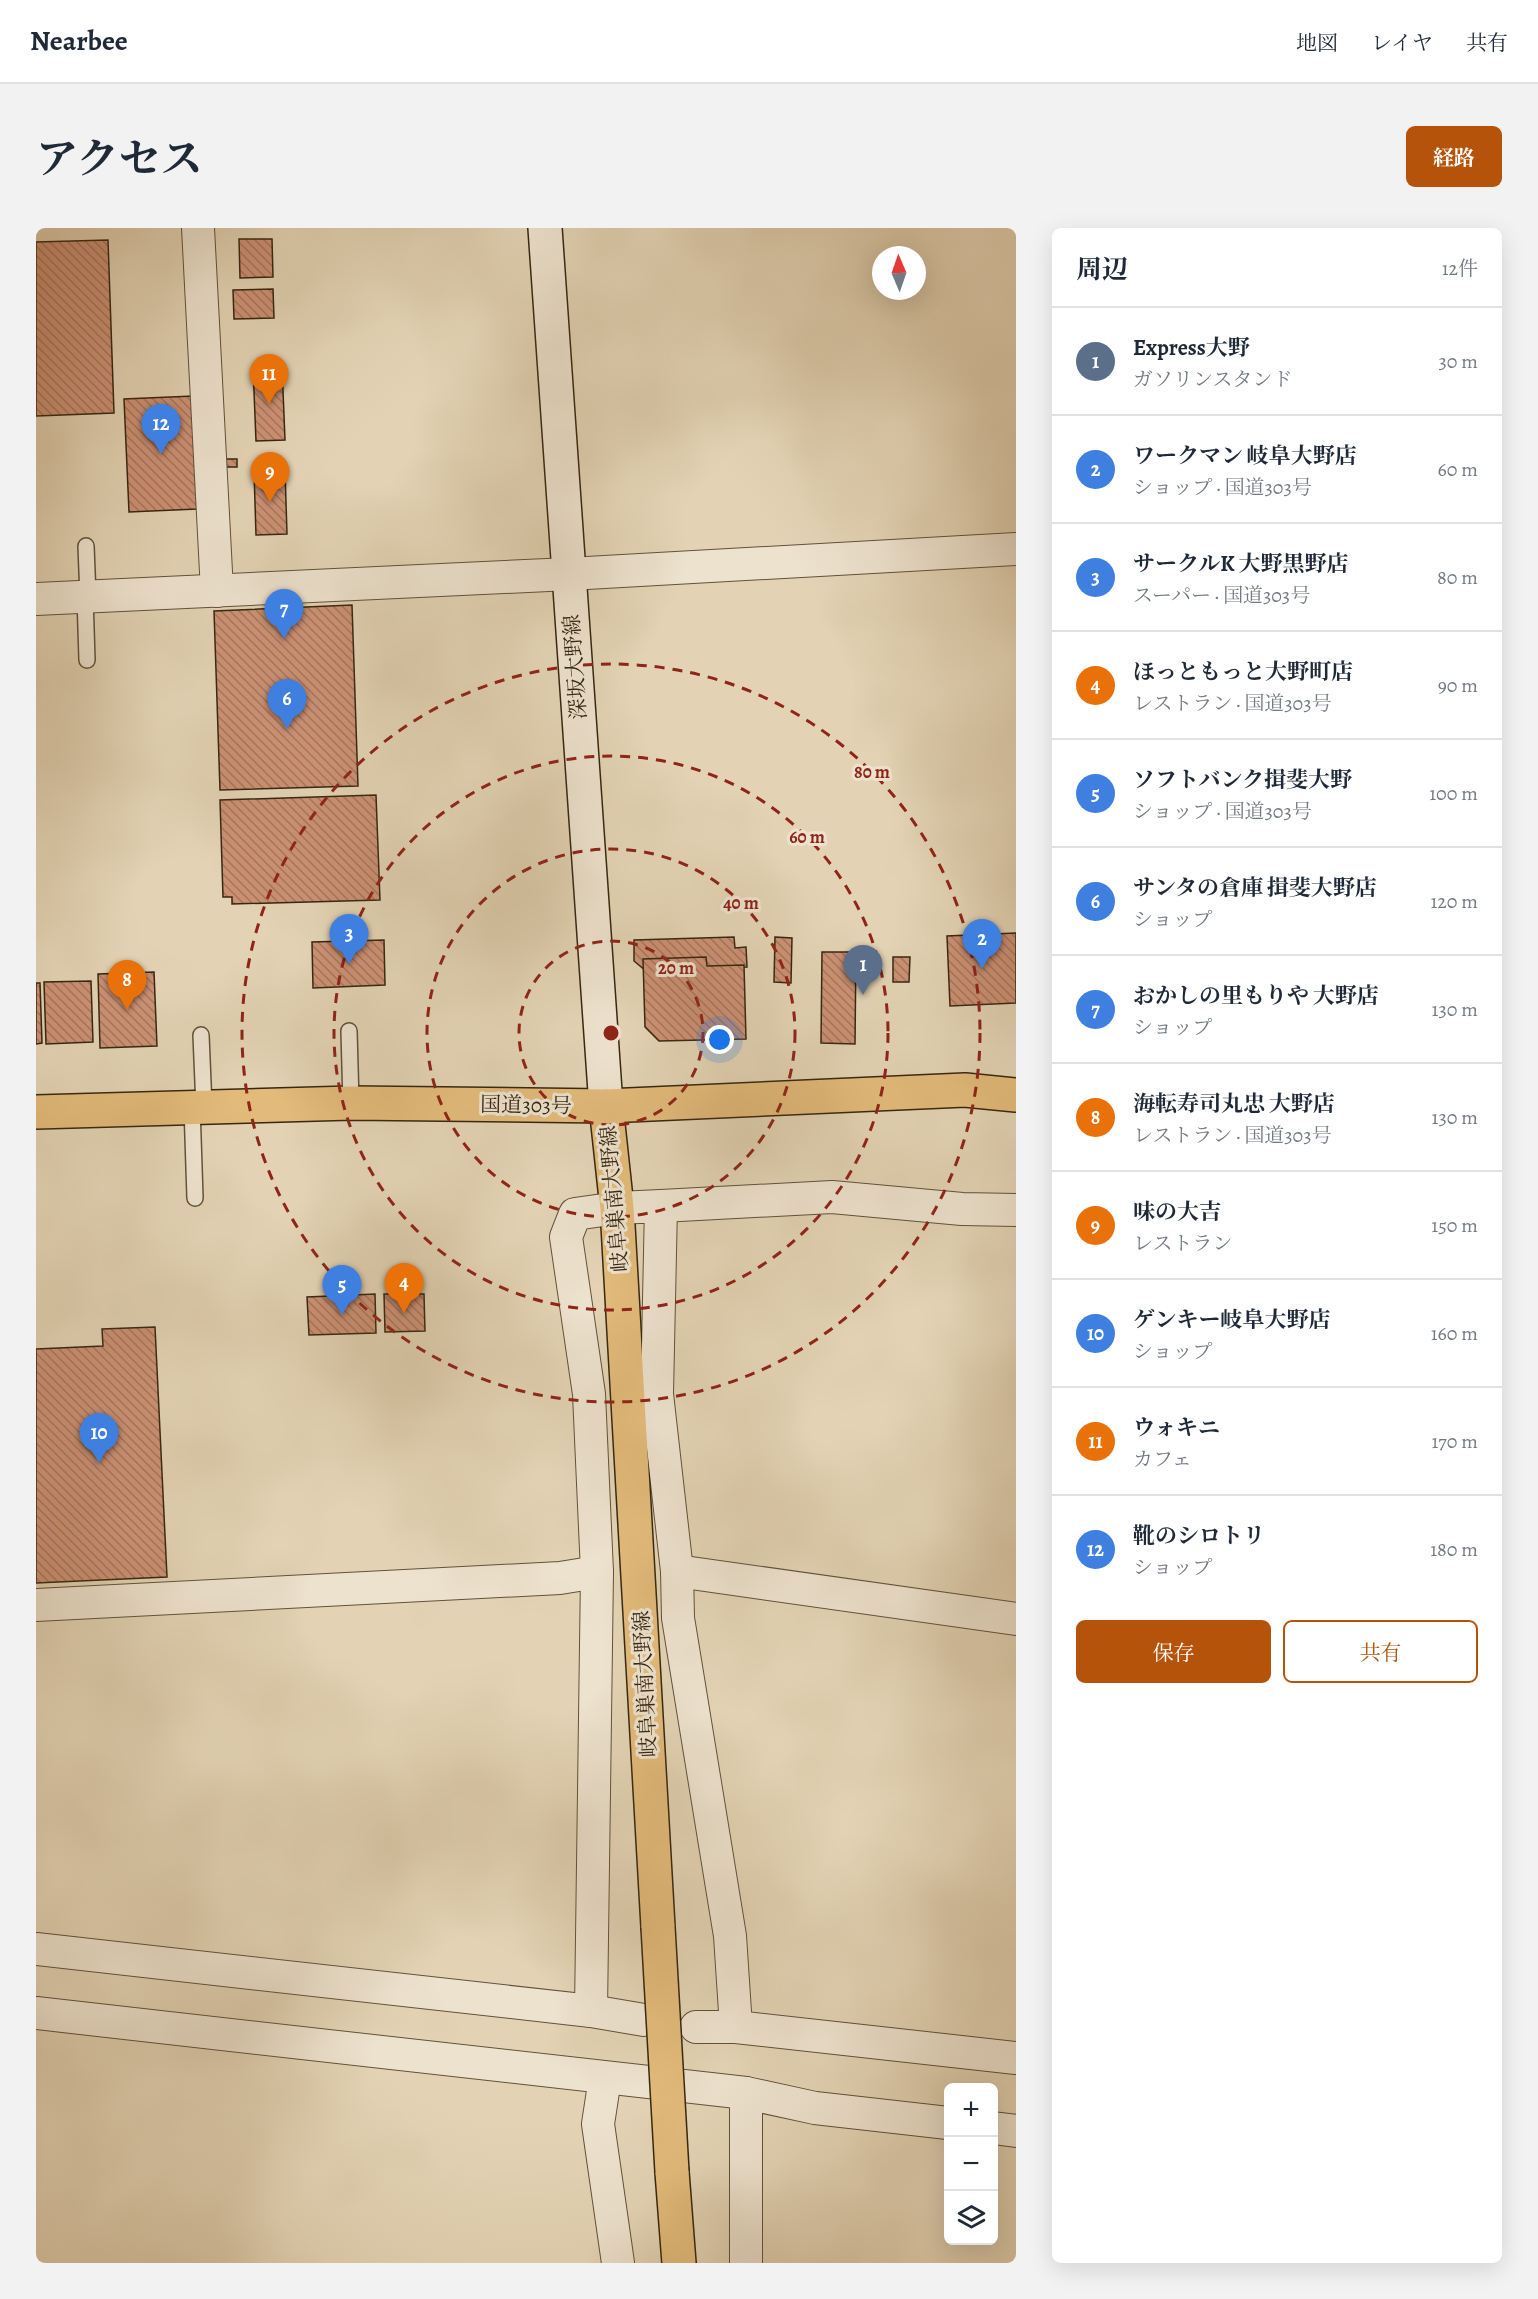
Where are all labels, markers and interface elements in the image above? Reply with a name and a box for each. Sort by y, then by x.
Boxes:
text: Nearbee [30,22,128,60]
text: 地図 [1296,29,1338,57]
text: レイヤ [1371,29,1433,57]
text: 共有 [1466,29,1508,57]
button: 経路 [1406,126,1502,187]
text: アクセス [36,130,203,187]
north arrow [872,246,926,300]
text: 周辺 [1076,252,1128,287]
text: 12件 [1442,255,1478,282]
text: Express大野 [1133,333,1250,363]
text: 1 [1092,348,1099,375]
text: 30 m [1438,348,1478,375]
pin: 11 [250,354,288,404]
text: ガソリンスタンド [1133,366,1292,393]
pin: 12 [142,404,180,454]
text: ワークマン 岐阜大野店 [1133,441,1357,471]
pin: 9 [250,452,290,502]
text: 2 [1091,456,1100,483]
text: 60 m [1438,456,1478,483]
text: ショップ · 国道303号 [1133,474,1312,501]
text: サークルK 大野黒野店 [1133,549,1349,579]
text: 3 [1091,564,1100,591]
text: 80 m [1437,564,1478,591]
text: スーパー · 国道303号 [1133,582,1310,609]
pin: 7 [264,590,304,639]
street label: 深坂大野線 [557,614,593,720]
text: ほっともっと大野町店 [1133,657,1353,687]
text: 4 [1091,672,1100,699]
text: 90 m [1438,672,1478,699]
pin: 6 [268,680,306,729]
text: レストラン · 国道303号 [1133,690,1332,717]
text: 80 m [854,760,890,784]
text: ソフトバンク揖斐大野 [1133,765,1352,795]
text: 5 [1091,780,1100,807]
text: 100 m [1429,780,1478,807]
text: ショップ · 国道303号 [1133,798,1312,825]
text: 60 m [789,825,825,849]
text: サンタの倉庫 揖斐大野店 [1133,873,1377,903]
text: 6 [1091,888,1100,915]
text: 120 m [1430,888,1478,915]
text: 40 m [723,891,759,915]
text: ショップ [1133,906,1213,933]
pin: 3 [330,914,368,964]
pin: 2 [962,920,1002,969]
pin: 1 [844,946,882,995]
text: 20 m [658,956,694,980]
pin: 8 [108,960,146,1010]
text: おかしの里もりや 大野店 [1133,981,1379,1011]
text: 7 [1091,996,1100,1023]
text: 130 m [1432,996,1478,1023]
text: ショップ [1133,1014,1213,1041]
centre of rings [601,1023,621,1043]
your location [705,1025,734,1054]
text: 海転寿司丸忠 大野店 [1133,1089,1335,1119]
street label: 国道303号 [480,1090,572,1120]
text: 8 [1091,1104,1100,1131]
text: 130 m [1432,1104,1478,1131]
text: レストラン · 国道303号 [1133,1122,1332,1149]
street label: 岐阜巣南大野線 [594,1125,634,1273]
text: 味の大吉 [1133,1197,1221,1227]
text: 9 [1091,1212,1100,1239]
text: 150 m [1431,1212,1478,1239]
text: レストラン [1133,1230,1232,1257]
pin: 4 [384,1264,424,1313]
pin: 5 [322,1266,362,1315]
text: ゲンキー岐阜大野店 [1133,1305,1331,1335]
text: 10 [1087,1320,1104,1347]
text: 160 m [1431,1320,1478,1347]
text: ショップ [1133,1338,1213,1365]
text: ウォキニ [1133,1413,1220,1443]
pin: 10 [80,1414,118,1463]
text: 11 [1088,1428,1103,1455]
text: 170 m [1432,1428,1478,1455]
text: カフェ [1133,1446,1192,1473]
text: 靴のシロトリ [1133,1521,1265,1551]
text: 12 [1087,1536,1104,1563]
text: 180 m [1430,1536,1478,1563]
text: ショップ [1133,1554,1213,1581]
street label: 岐阜巣南大野線 [627,1610,663,1758]
button: 保存 [1076,1620,1271,1683]
button: 共有 [1283,1620,1478,1683]
map controls [944,2083,998,2245]
button: + [944,2083,998,2137]
button: − [944,2137,998,2191]
button: layers [944,2191,998,2245]

